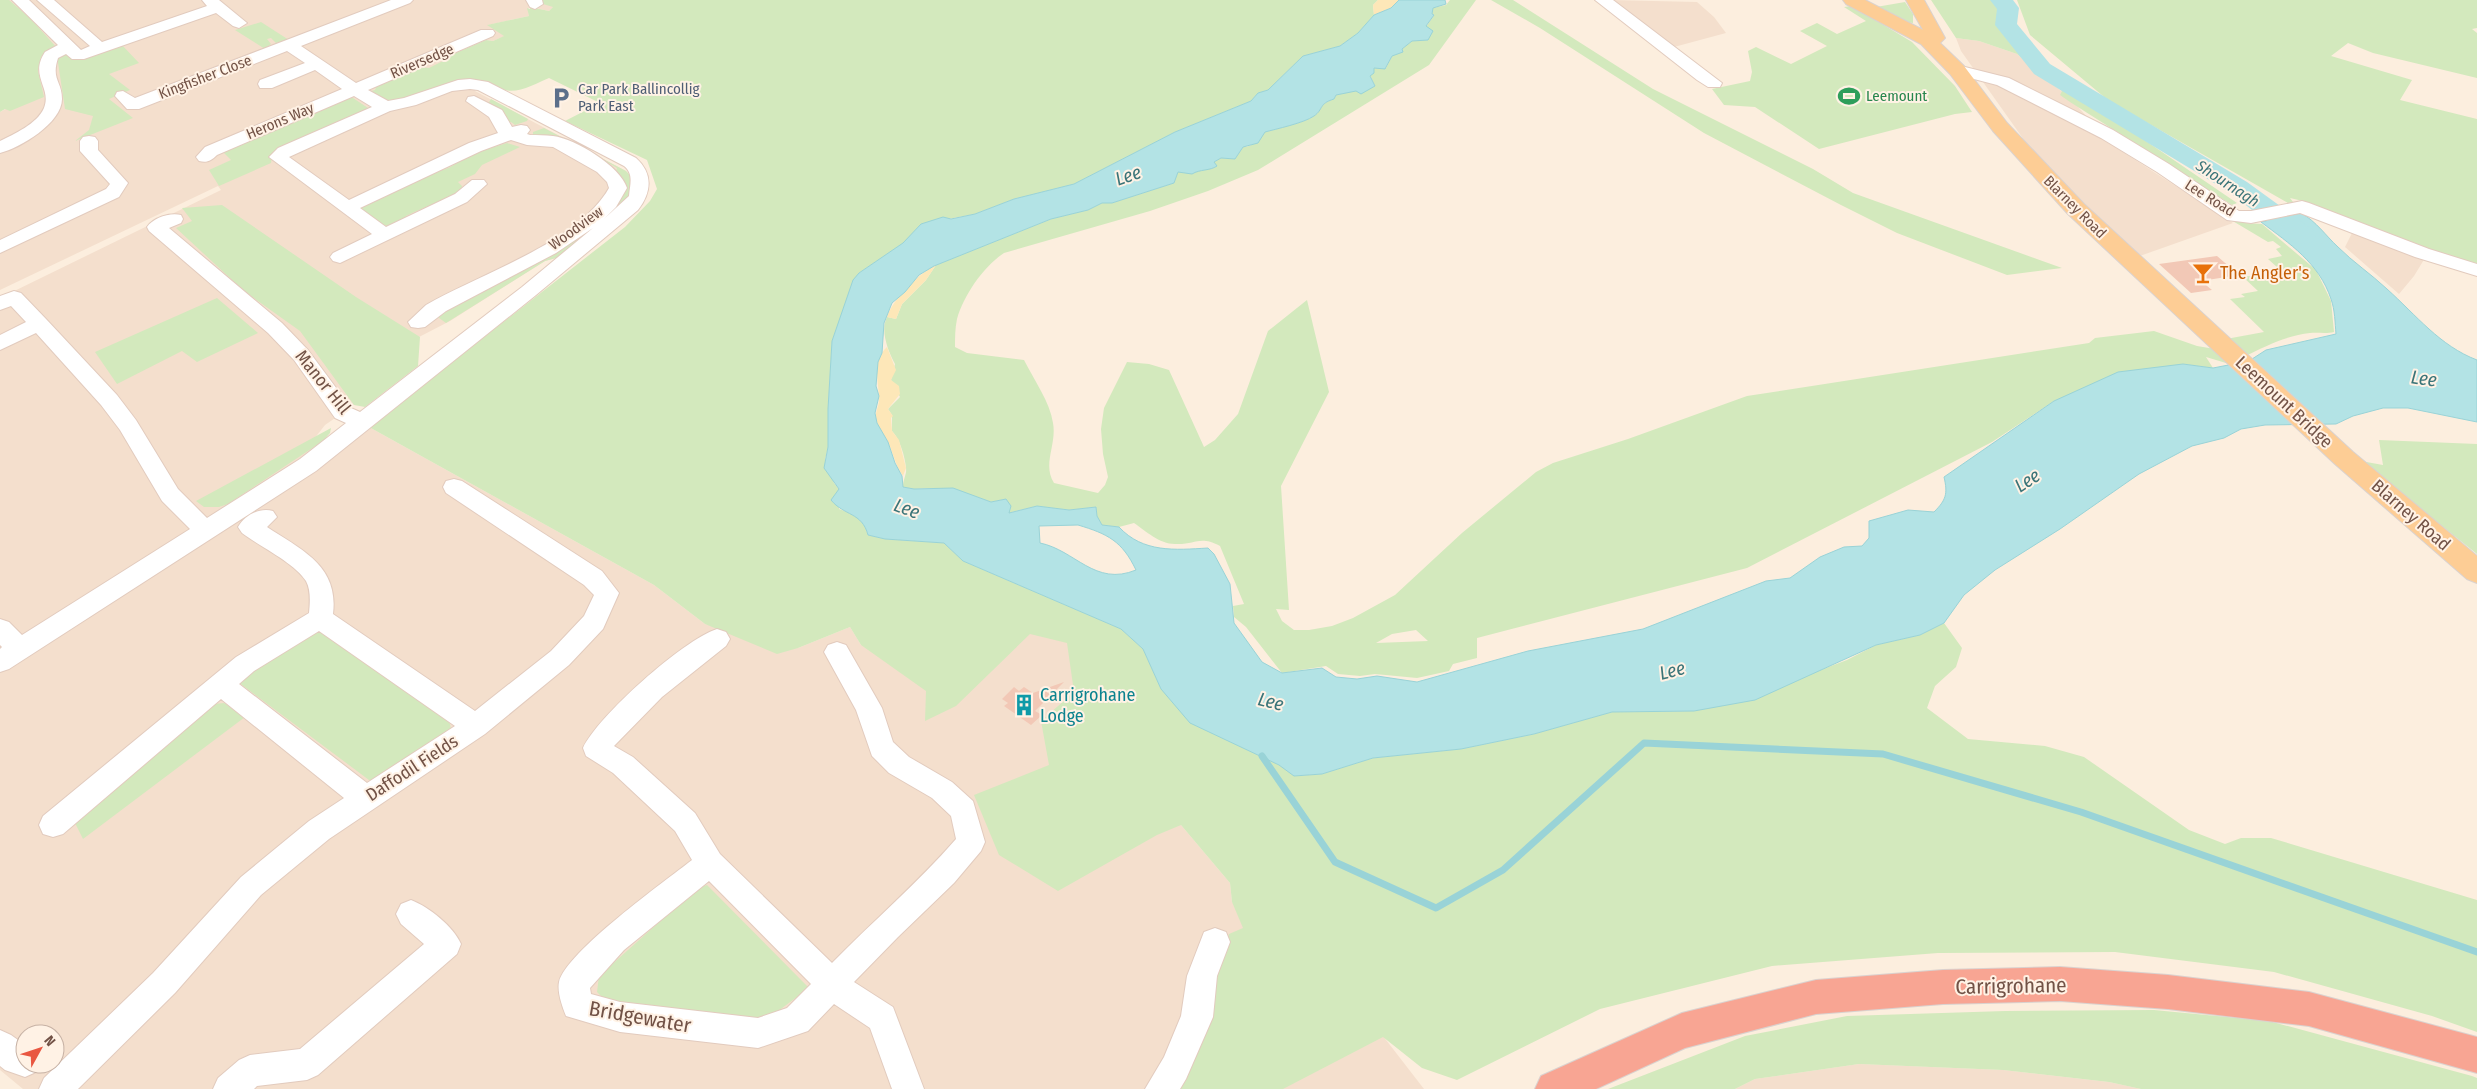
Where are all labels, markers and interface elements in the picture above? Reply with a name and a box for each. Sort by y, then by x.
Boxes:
street label: Riversedge [388,40,456,82]
street label: Kingfisher Close [156,51,254,103]
place label: Car Park Ballincollig Park East [578,80,700,115]
sports icon: Leemount [1836,83,1862,109]
parking icon: Car Park Ballincollig Park East [548,85,574,111]
place label: Leemount [1866,87,1927,105]
street label: Herons Way [244,99,317,143]
water label: Shournagh [2192,155,2263,211]
water label: Lee [1112,160,1144,191]
street label: Blarney Road [2040,172,2110,242]
street label: Lee Road [2182,176,2238,220]
street label: Woodview [545,202,607,254]
bar icon: The Angler's [2190,260,2216,286]
place label: The Angler's [2220,262,2310,284]
street label: Manor Hill [291,346,356,419]
street label: Leemount Bridge [2231,351,2337,453]
water label: Lee [2410,366,2438,391]
water label: Lee [2010,464,2044,497]
street label: Blarney Road [2367,475,2455,555]
water label: Lee [891,493,923,524]
water label: Lee [1657,656,1687,685]
place label: Carrigrohane Lodge [1040,684,1135,727]
water label: Lee [1256,687,1286,716]
building icon: Carrigrohane Lodge [1011,692,1037,718]
street label: Daffodil Fields [362,730,462,806]
street label: Carrigrohane [1955,972,2067,1000]
street label: Bridgewater [587,995,694,1039]
north arrow [15,1024,65,1074]
text: N [40,1032,59,1050]

